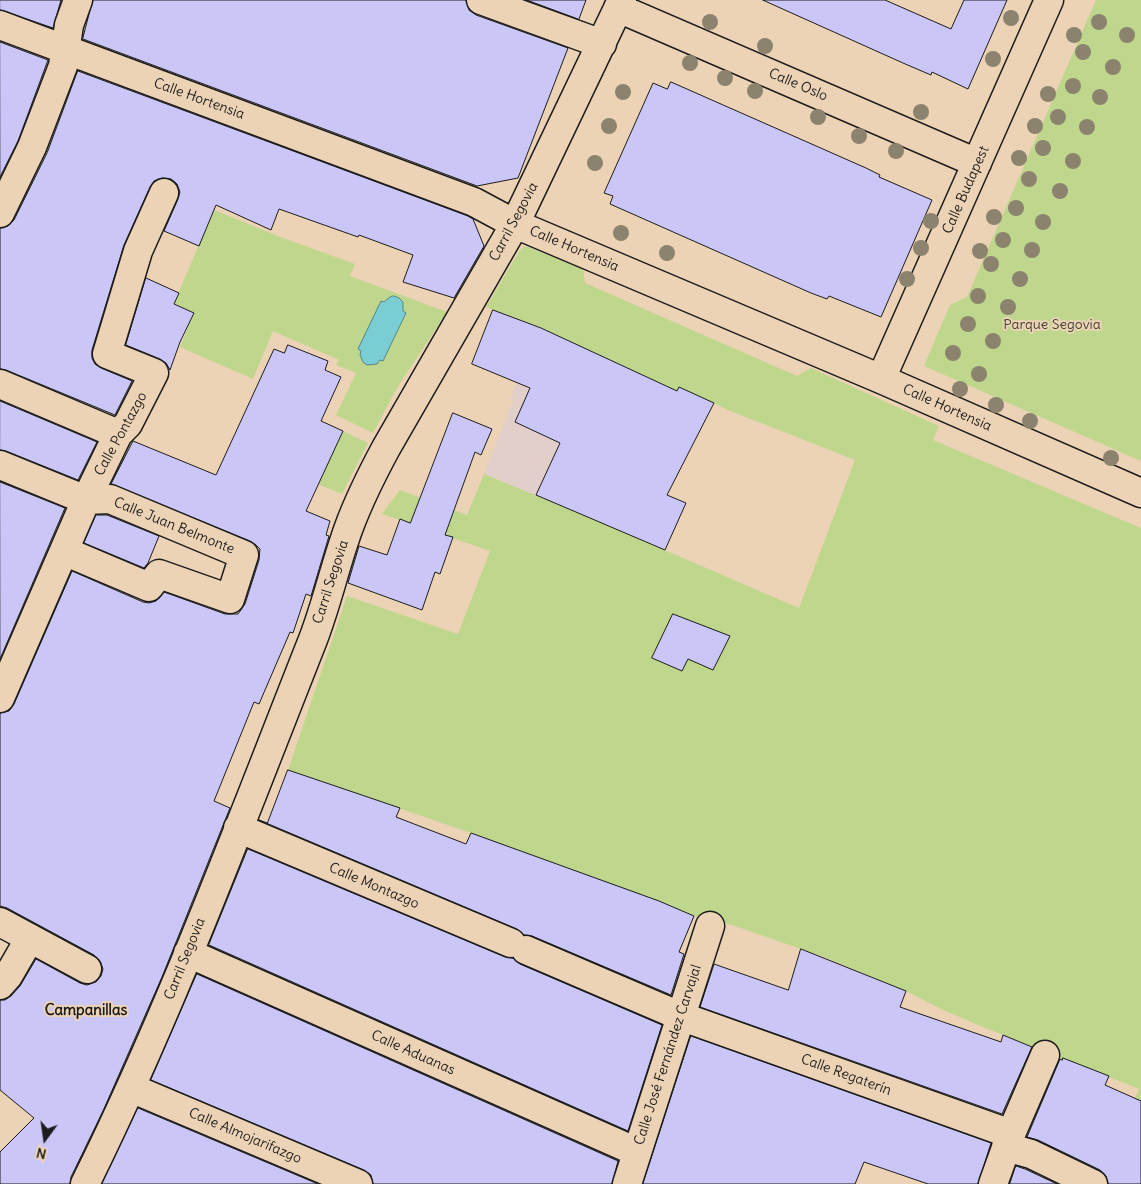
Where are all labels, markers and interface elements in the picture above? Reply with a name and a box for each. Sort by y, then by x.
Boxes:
street label: Calle Oslo [766,65,830,105]
street label: Calle Hortensia [151,75,247,123]
street label: Calle Budapest [939,143,993,237]
street label: Carril Segovia [486,180,542,264]
street label: Calle Hortensia [527,223,621,275]
park label: Parque Segovia [1003,317,1101,333]
street label: Calle Hortensia [900,381,994,435]
street label: Calle Pontazgo [91,389,151,479]
street label: Calle Juan Belmonte [111,494,237,558]
street label: Carril Segovia [310,538,352,626]
street label: Calle Montazgo [326,859,422,913]
street label: Carril Segovia [161,915,209,1003]
street label: Calle José Fernández Carvajal [631,963,705,1147]
district label: Campanillas [45,1002,127,1020]
street label: Calle Aduanas [368,1027,458,1079]
street label: Calle Regaterín [798,1051,894,1099]
street label: Calle Almojarifazgo [186,1105,304,1167]
north arrow [20,1114,70,1164]
text: N [34,1144,48,1163]

